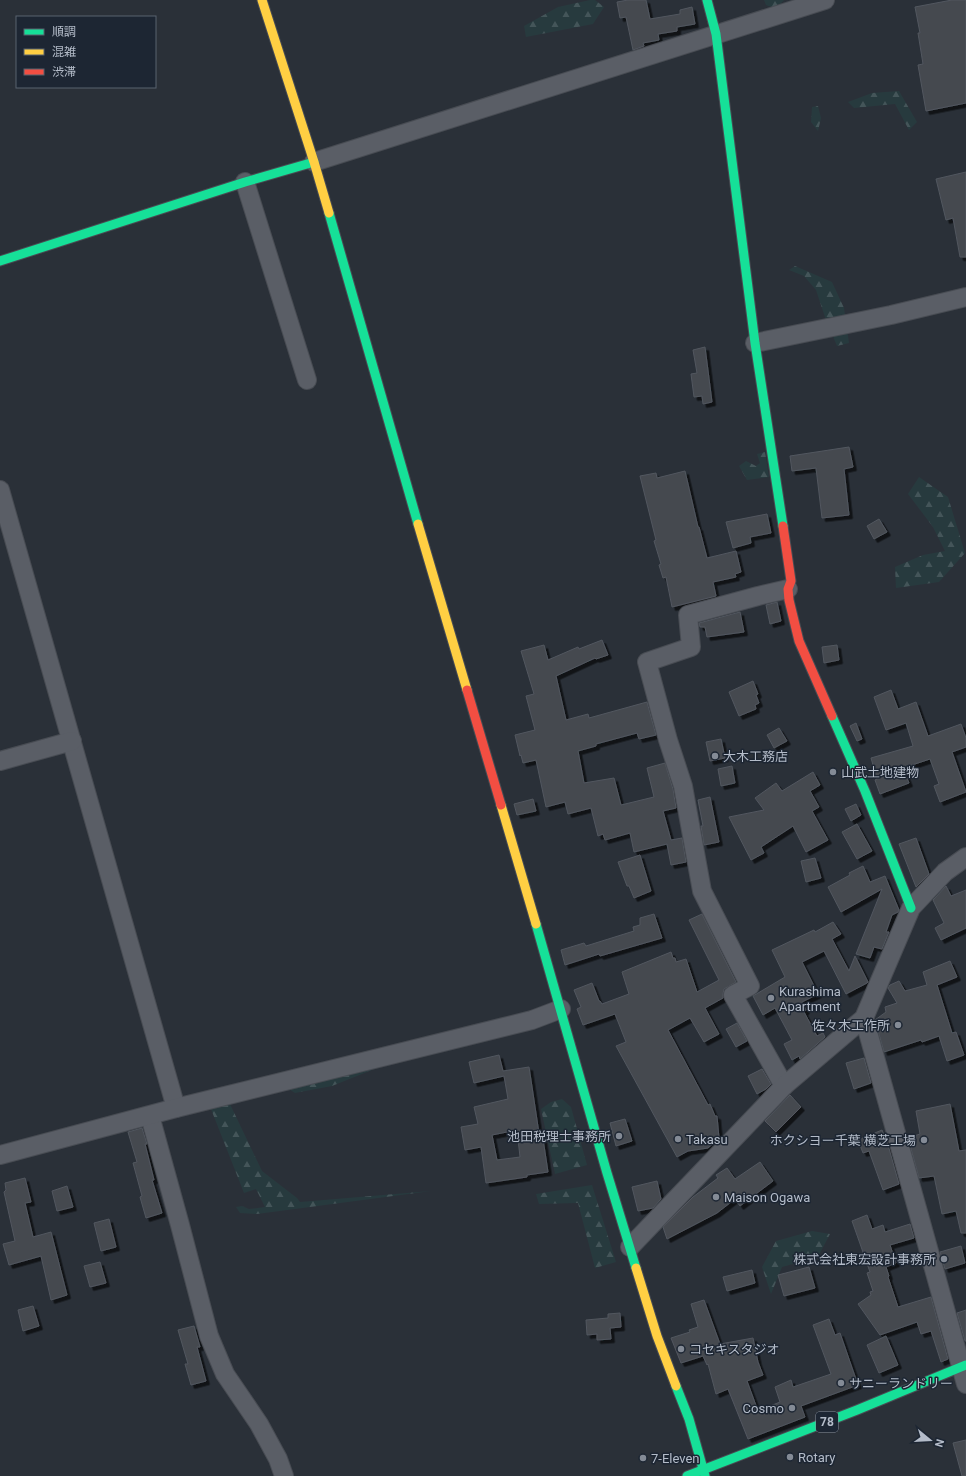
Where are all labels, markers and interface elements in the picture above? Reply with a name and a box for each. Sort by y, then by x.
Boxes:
legend [16,16,156,88]
text: 順調 [52,25,76,39]
text: 混雑 [52,45,76,59]
text: 渋滞 [52,65,76,79]
place label: 大木工務店 [723,749,788,764]
marker: 大木工務店 [710,751,720,761]
place label: 山武土地建物 [841,765,919,780]
marker: 山武土地建物 [828,767,838,777]
place label: Kurashima Apartment [779,984,841,1014]
marker: Kurashima Apartment [766,993,776,1003]
place label: 佐々木工作所 [812,1018,890,1033]
marker: 佐々木工作所 [893,1020,903,1030]
place label: 池田税理士事務所 [507,1129,611,1144]
marker: 池田税理士事務所 [614,1131,624,1141]
place label: Takasu [686,1132,728,1147]
place label: ホクシヨー千葉 横芝工場 [770,1133,916,1148]
marker: Takasu [673,1134,683,1144]
marker: ホクシヨー千葉 横芝工場 [919,1135,929,1145]
place label: Maison Ogawa [724,1190,810,1205]
marker: Maison Ogawa [711,1192,721,1202]
place label: 株式会社東宏設計事務所 [793,1252,936,1267]
marker: 株式会社東宏設計事務所 [939,1254,949,1264]
place label: コセキスタジオ [689,1342,780,1357]
marker: コセキスタジオ [676,1344,686,1354]
place label: サニーランドリー [849,1376,953,1391]
marker: サニーランドリー [836,1378,846,1388]
place label: Cosmo [743,1401,784,1416]
marker: Cosmo [787,1403,797,1413]
road number: 78 [816,1412,838,1432]
north arrow [910,1420,950,1460]
text: N [932,1437,946,1449]
place label: Rotary [798,1450,835,1465]
place label: 7-Eleven [651,1451,700,1466]
marker: Rotary [785,1452,795,1462]
marker: 7-Eleven [638,1453,648,1463]

